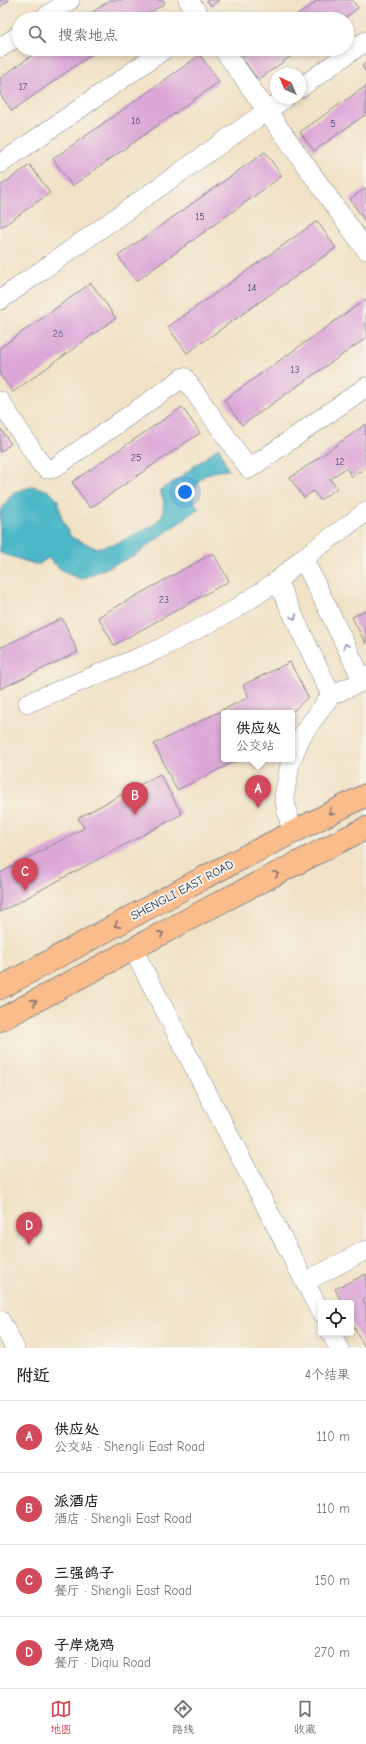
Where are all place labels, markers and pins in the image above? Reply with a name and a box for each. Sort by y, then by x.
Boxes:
pin: A [245,775,271,808]
pin: B [122,782,148,815]
pin: C [12,858,38,891]
pin: D [16,1212,42,1245]

